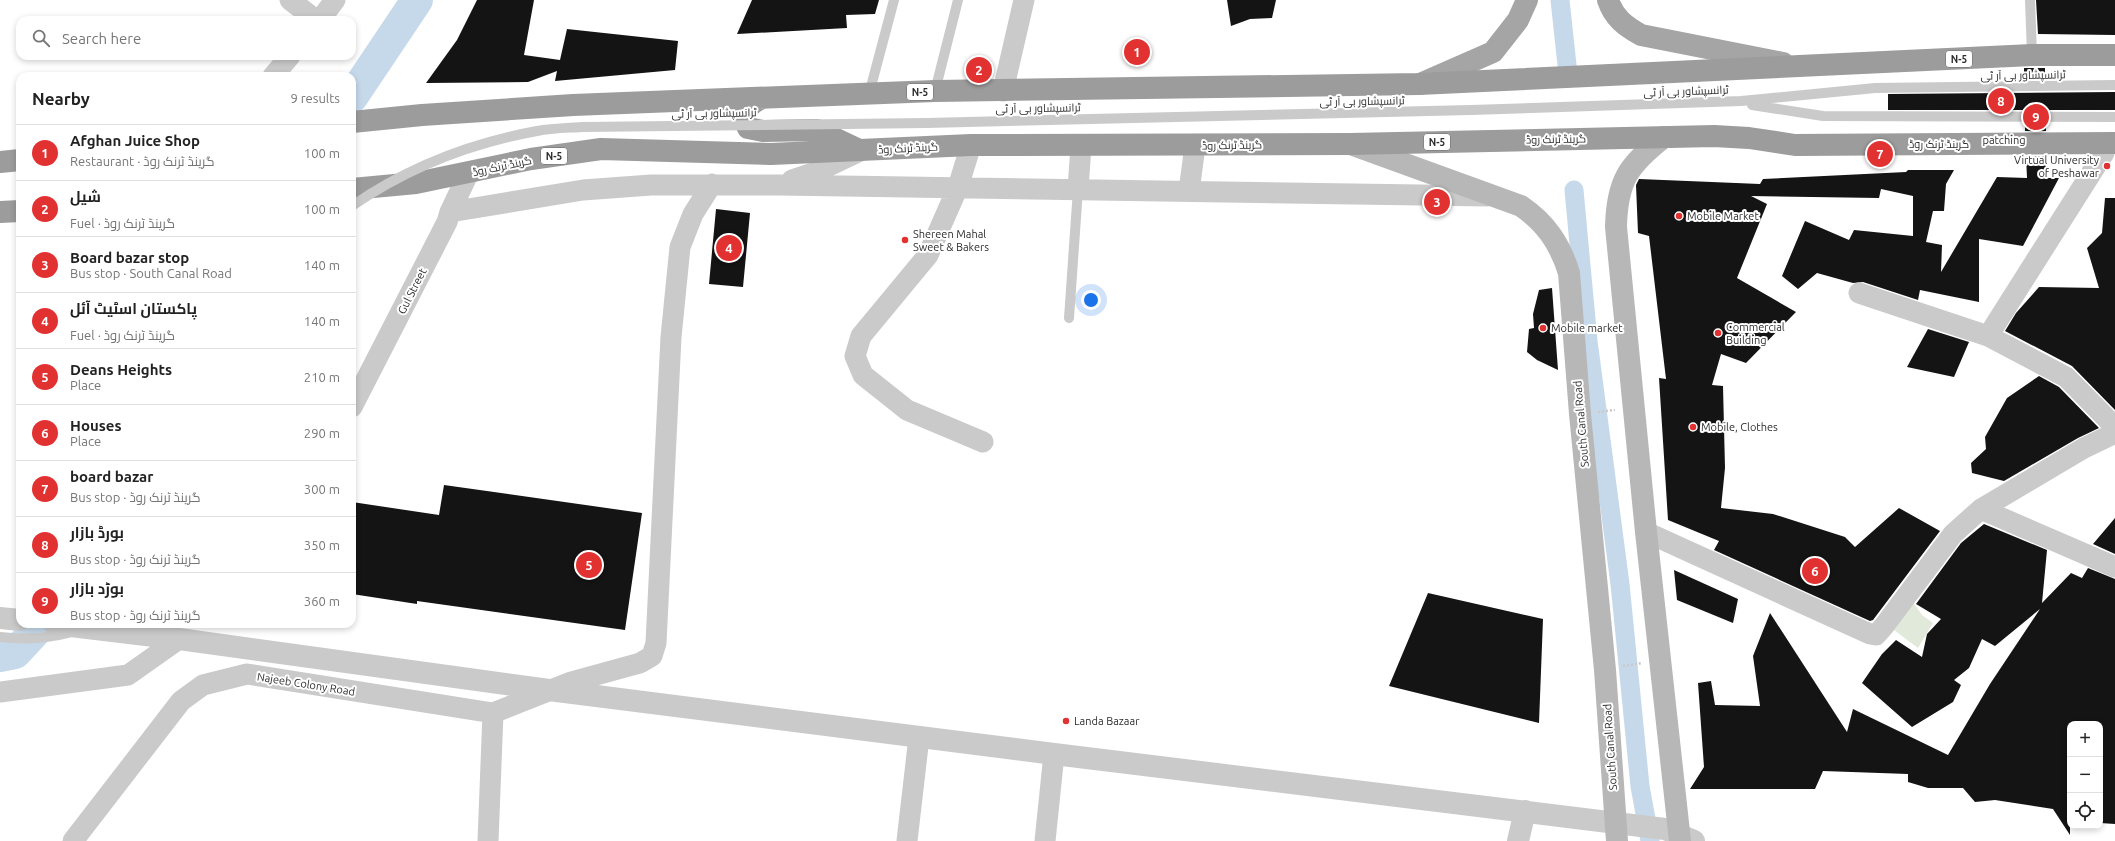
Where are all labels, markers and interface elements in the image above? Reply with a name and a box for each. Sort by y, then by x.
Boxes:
search box [16,16,356,60]
icon: search [30,27,52,49]
text: Search here [62,30,141,47]
pin: 1 [1124,37,1150,67]
road number: N-5 [1946,51,1972,67]
pin: 2 [966,55,992,85]
street label: ٹرانسپشاور بی آر ٹی [1980,68,2066,83]
road number: N-5 [907,84,933,100]
street label: ٹرانسپشاور بی آر ٹی [1643,84,1729,99]
pin: 8 [1988,86,2014,116]
text: Nearby [32,89,90,108]
text: 9 results [290,91,340,105]
street label: ٹرانسپشاور بی آر ٹی [1319,94,1405,109]
street label: ٹرانسپشاور بی آر ٹی [995,101,1081,116]
pin: 9 [2023,102,2049,132]
street label: ٹرانسپشاور بی آر ٹی [671,106,757,121]
text: Afghan Juice Shop [70,132,200,149]
street label: گرینڈ ٹرنک روڈ [1526,132,1586,147]
road number: N-5 [1424,134,1450,150]
street label: patching [1982,134,2026,146]
street label: گرینڈ ٹرنک روڈ [1202,138,1262,153]
street label: گرینڈ ٹرنک روڈ [1909,138,1969,151]
pin: 7 [1867,139,1893,169]
street label: گرینڈ ٹرنک روڈ [878,140,938,157]
text: 1 [41,146,49,160]
text: 100 m [304,146,340,160]
road number: N-5 [541,148,567,164]
text: Restaurant · گرینڈ ٹرنک روڈ [70,154,214,168]
street label: گرینڈ ٹرنک روڈ [471,154,533,179]
place label: Virtual University of Peshawar [2014,154,2100,179]
marker: Virtual University of Peshawar [2102,161,2112,171]
pin: 3 [1424,187,1450,217]
text: شیل [70,188,101,205]
text: 2 [41,202,49,216]
text: 100 m [304,202,340,216]
place label: Mobile Market [1687,210,1759,222]
marker: Mobile Market [1674,211,1684,221]
text: Fuel · گرینڈ ٹرنک روڈ [70,216,175,230]
place label: Shereen Mahal Sweet & Bakers [913,228,989,253]
pin: 4 [716,233,742,263]
marker: Shereen Mahal Sweet & Bakers [900,235,910,245]
text: Board bazar stop [70,249,189,266]
text: 3 [41,258,49,272]
text: 140 m [304,258,340,272]
text: Bus stop · South Canal Road [70,266,232,280]
street label: Gul Street [395,266,429,316]
your location [1081,290,1101,310]
text: پاکستان اسٹیٹ آئل [70,300,197,317]
text: 4 [41,314,49,328]
text: 140 m [304,314,340,328]
place label: Commercial Building [1726,321,1785,346]
place label: Mobile market [1551,322,1623,334]
marker: Mobile market [1538,323,1548,333]
text: Fuel · گرینڈ ٹرنک روڈ [70,328,175,342]
marker: Commercial Building [1713,328,1723,338]
text: Deans Heights [70,361,172,378]
text: 5 [41,370,49,384]
text: 210 m [304,370,340,384]
text: Place [70,378,101,392]
street label: South Canal Road [1571,380,1591,468]
text: Houses [70,417,121,434]
place label: Mobile, Clothes [1701,421,1778,433]
marker: Mobile, Clothes [1688,422,1698,432]
text: 6 [41,426,49,440]
text: 290 m [304,426,340,440]
text: Place [70,434,101,448]
text: board bazar [70,468,153,485]
text: 7 [41,482,49,496]
text: 300 m [304,482,340,496]
text: Bus stop · گرینڈ ٹرنک روڈ [70,490,201,504]
text: بورڈ بازار [70,524,124,541]
text: 8 [41,538,49,552]
text: 350 m [304,538,340,552]
pin: 5 [576,550,602,580]
text: Bus stop · گرینڈ ٹرنک روڈ [70,552,201,566]
pin: 6 [1802,556,1828,586]
text: بوڑد بازار [70,580,124,597]
text: 9 [41,594,49,608]
text: 360 m [304,594,340,608]
text: Bus stop · گرینڈ ٹرنک روڈ [70,608,201,622]
street label: Najeeb Colony Road [256,670,356,698]
street label: South Canal Road [1601,703,1619,791]
place label: Landa Bazaar [1074,715,1140,727]
marker: Landa Bazaar [1061,716,1071,726]
map controls [2067,721,2103,829]
button: + [2067,721,2103,757]
button: − [2067,757,2103,793]
button: locate [2067,793,2103,829]

